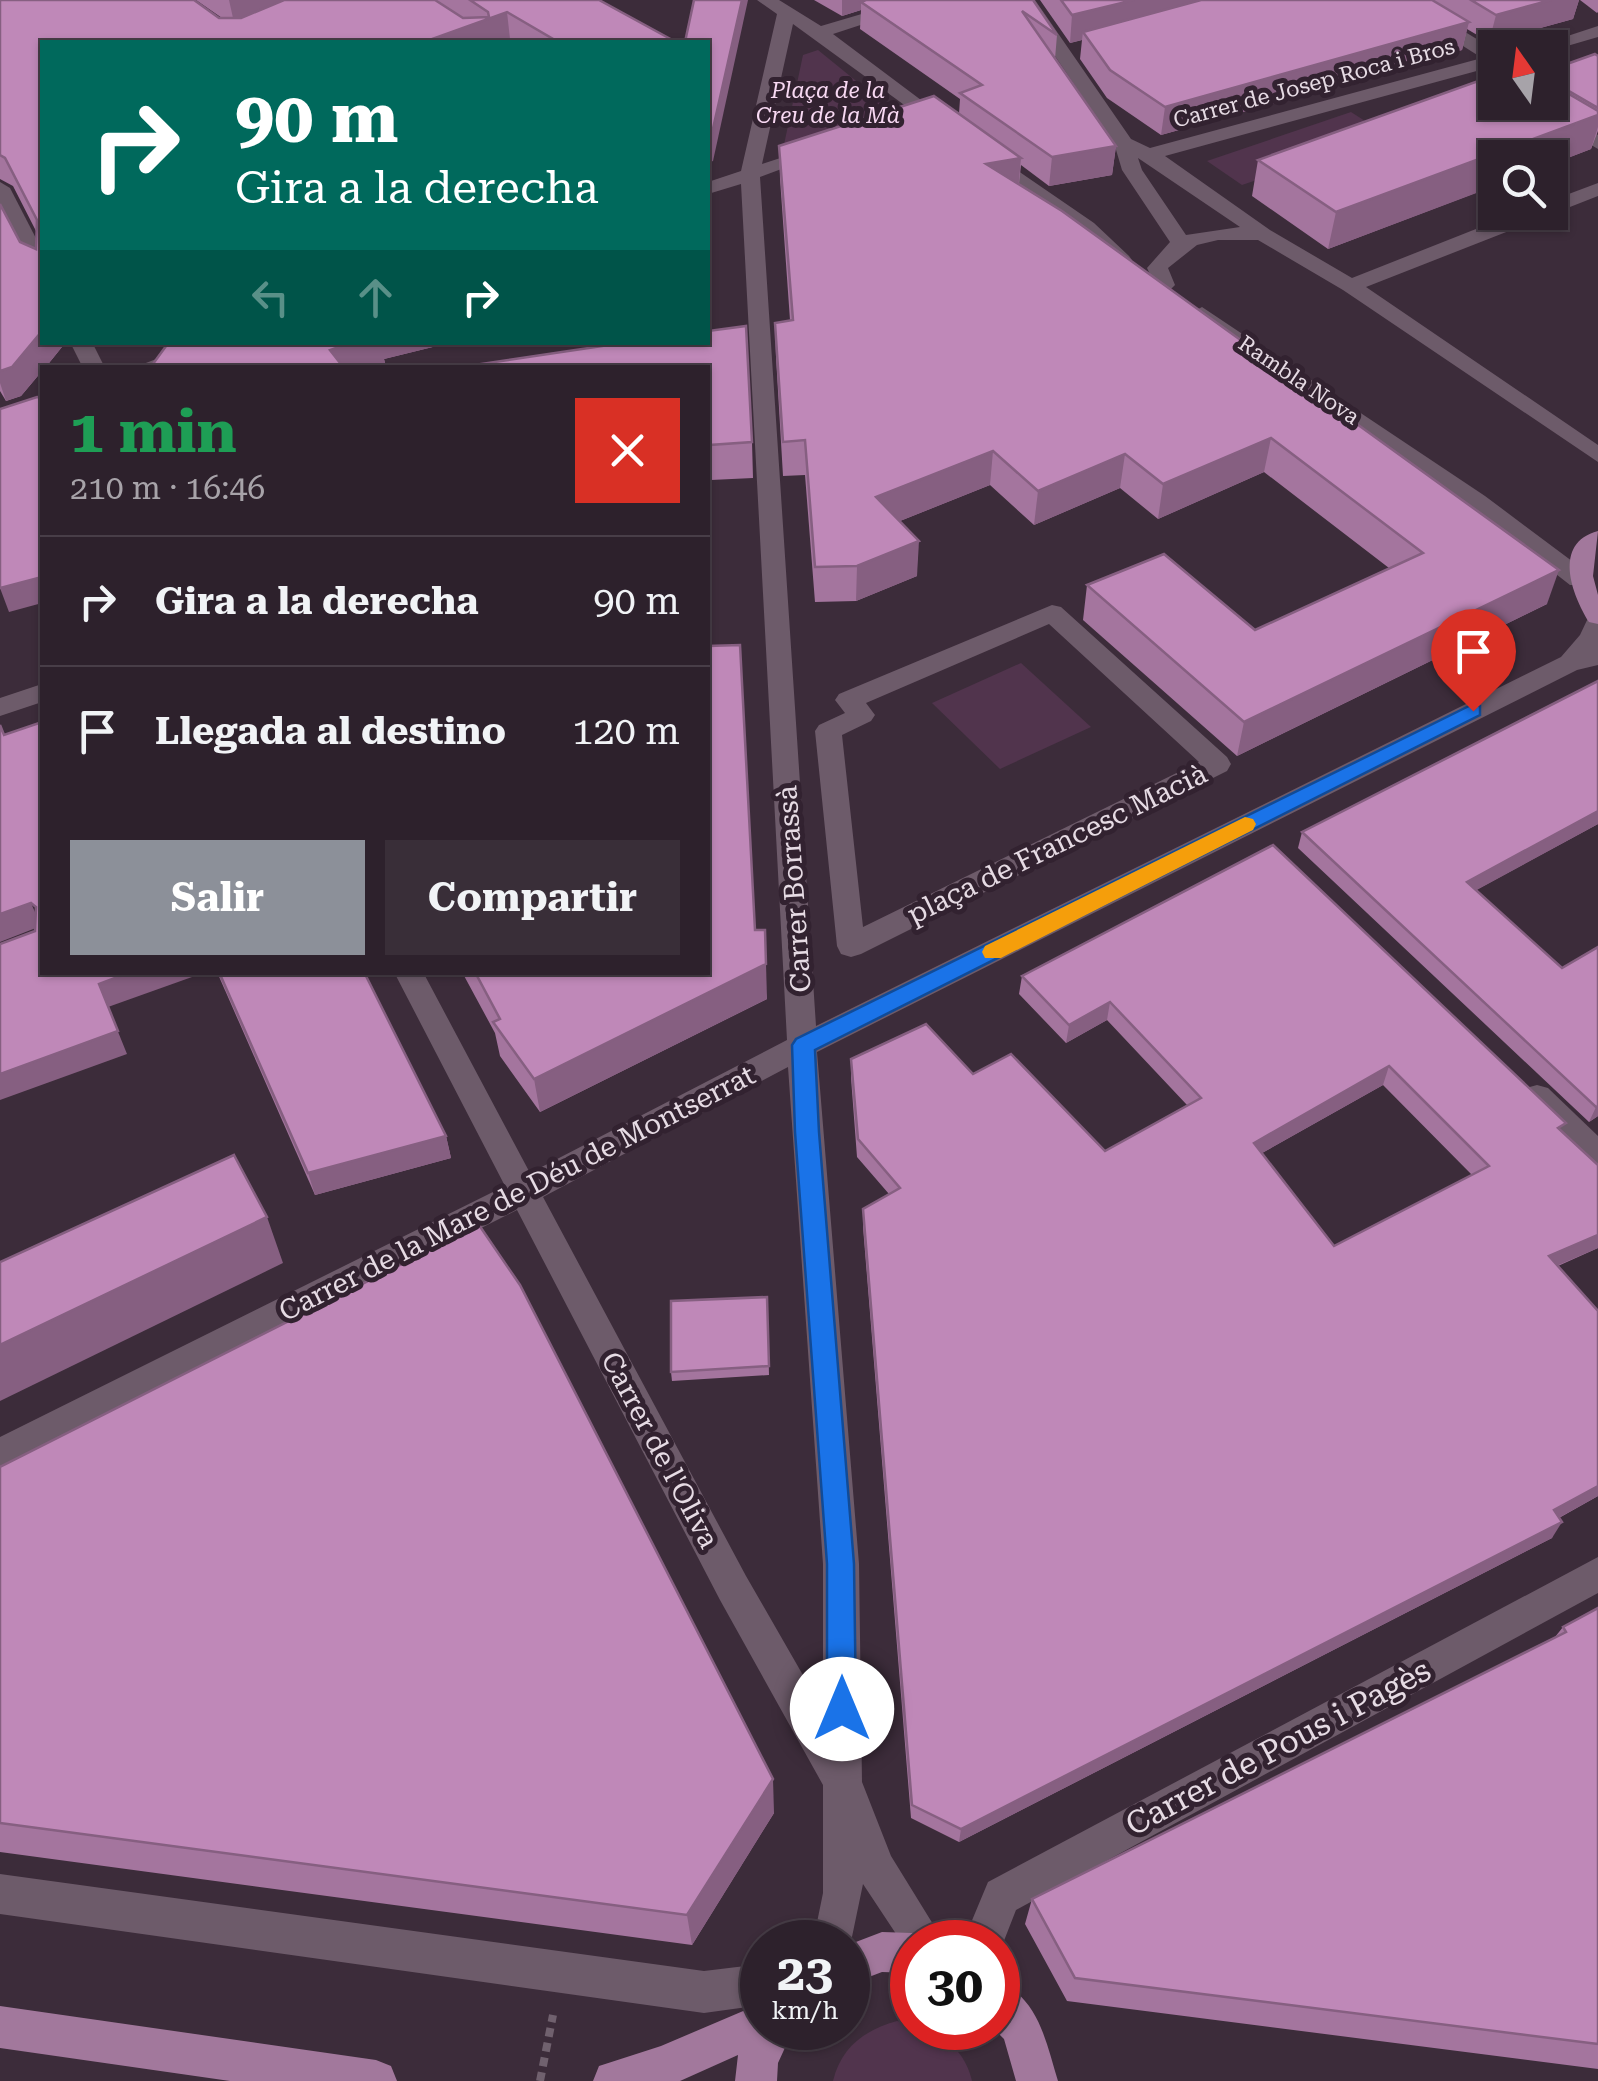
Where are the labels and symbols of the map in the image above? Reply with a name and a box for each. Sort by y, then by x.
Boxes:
north arrow [1478,30,1568,120]
street label: Carrer de Josep Roca i Bros [1171,33,1457,133]
park label: Plaça de la Creu de la Mà [756,78,900,128]
street label: Rambla Nova [1234,331,1364,430]
pin [1431,609,1516,712]
street label: plaça de Francesc Macià [902,757,1212,931]
street label: Carrer Borrassà [770,784,818,994]
street label: Carrer de la Mare de Déu de Montserrat [273,1058,761,1328]
street label: Carrer de l'Oliva [594,1346,726,1554]
street label: Carrer de Pous i Pagès [1119,1651,1437,1843]
position arrow [790,1657,894,1761]
speed limit sign: 30 [890,1920,1020,2050]

